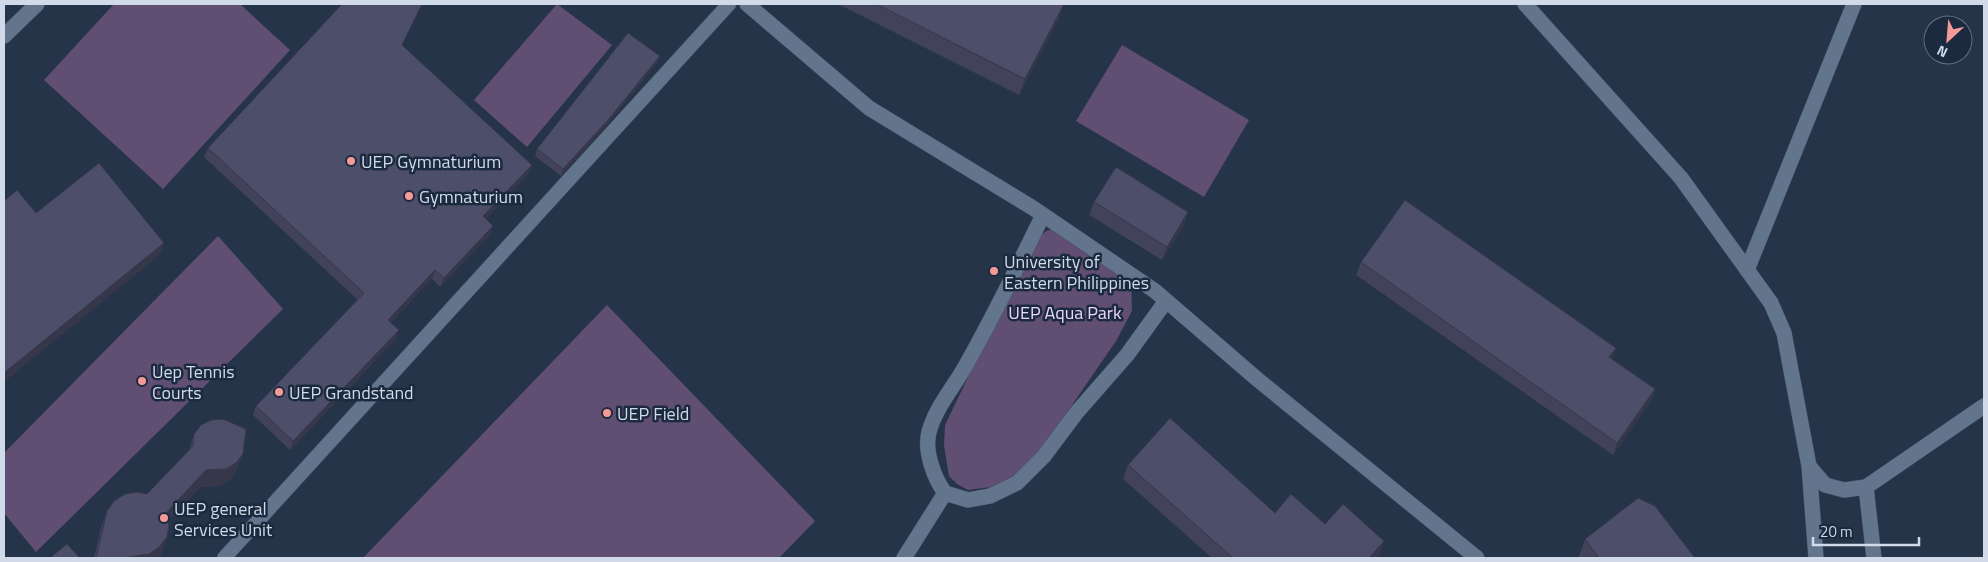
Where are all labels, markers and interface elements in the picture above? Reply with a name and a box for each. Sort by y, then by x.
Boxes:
north arrow [1923,15,1973,65]
text: N [1933,41,1951,64]
place label: UEP Gymnaturium [361,148,501,175]
marker: UEP Gymnaturium [345,155,357,167]
place label: Gymnaturium [419,183,523,210]
marker: Gymnaturium [403,190,415,202]
place label: University of Eastern Philippines [1004,248,1149,296]
marker: University of Eastern Philippines [988,265,1000,277]
park label: UEP Aqua Park [1008,299,1122,326]
place label: Uep Tennis Courts [152,358,235,406]
marker: Uep Tennis Courts [136,375,148,387]
place label: UEP Grandstand [289,379,414,406]
marker: UEP Grandstand [273,386,285,398]
place label: UEP Field [617,400,689,427]
marker: UEP Field [601,407,613,419]
place label: UEP general Services Unit [174,495,273,543]
marker: UEP general Services Unit [158,512,170,524]
scale bar [1813,514,1919,546]
text: 20 m [1820,520,1853,543]

